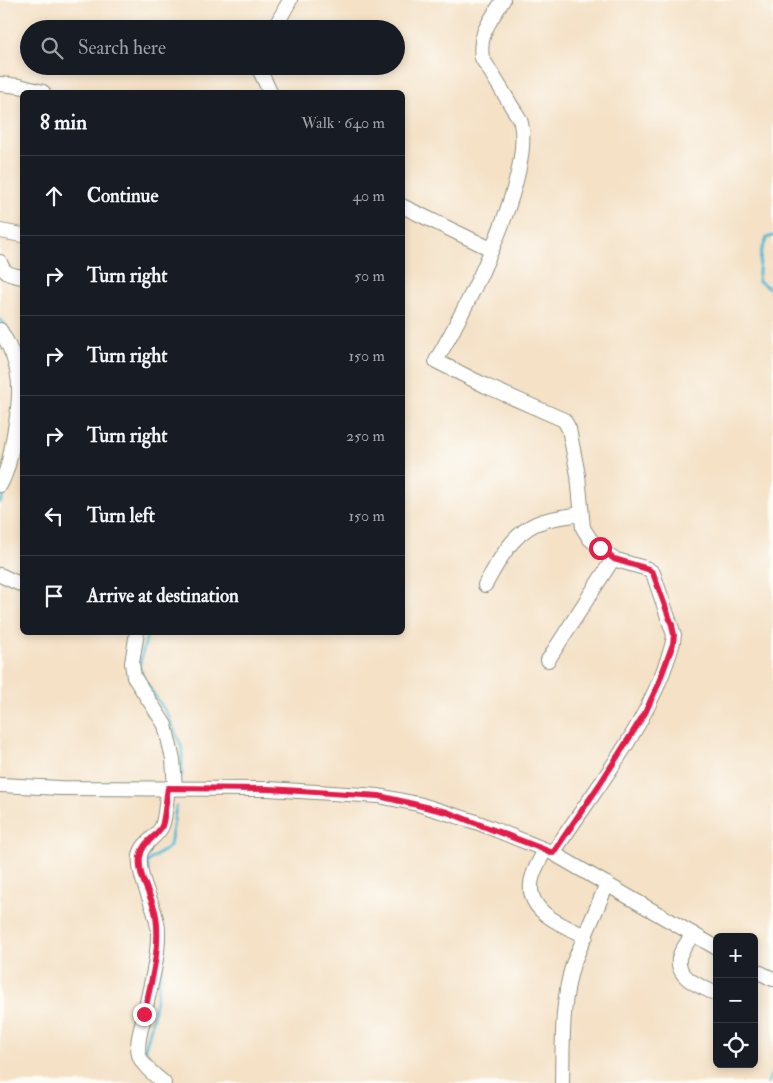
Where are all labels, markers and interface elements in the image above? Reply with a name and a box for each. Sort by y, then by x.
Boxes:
search box [20,20,405,75]
icon: search [38,34,66,62]
text: Search here [78,36,166,60]
text: 8 min [40,109,87,136]
text: Walk · 640 m [301,113,385,133]
icon: ahead [40,182,68,210]
text: Continue [87,184,158,208]
text: 40 m [352,186,385,206]
icon: right [40,262,68,290]
text: Turn right [87,264,167,288]
text: 50 m [354,266,385,286]
icon: right [40,342,68,370]
text: Turn right [87,344,167,368]
text: 150 m [348,346,385,366]
icon: right [40,422,68,450]
text: Turn right [87,424,167,448]
text: 250 m [346,426,385,446]
icon: left [40,502,68,530]
text: Turn left [87,504,155,528]
text: 150 m [348,506,385,526]
route start [589,537,612,560]
icon: arrive [40,582,68,610]
text: Arrive at destination [87,584,239,608]
map controls [713,933,758,1068]
button: + [713,933,758,978]
button: − [713,978,758,1023]
route end [133,1003,156,1026]
button: locate [713,1023,758,1068]

